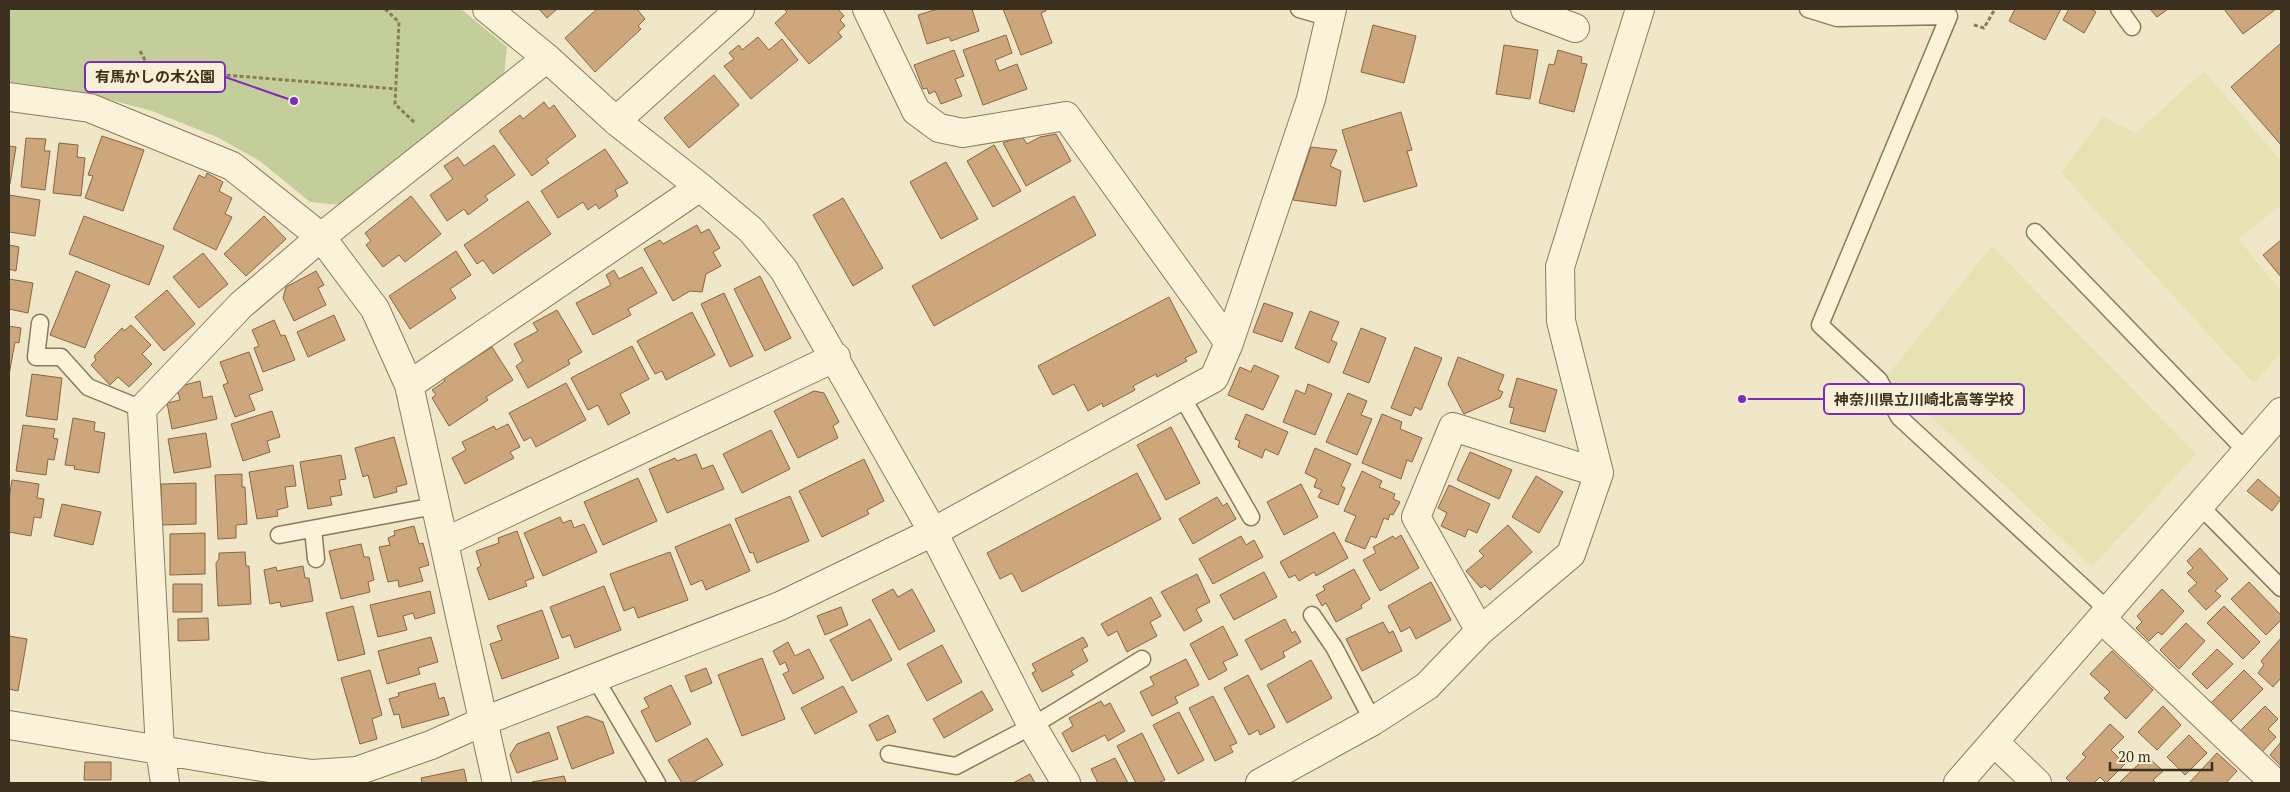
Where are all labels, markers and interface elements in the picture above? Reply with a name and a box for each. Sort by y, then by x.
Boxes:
callout: 有馬かしの木公園 [85,62,225,92]
text: 有馬かしの木公園 [95,66,215,86]
callout: 神奈川県立川崎北高等学校 [1824,384,2024,414]
text: 神奈川県立川崎北高等学校 [1833,389,2014,409]
scale bar [2110,740,2212,772]
text: 20 m [2118,746,2151,766]

